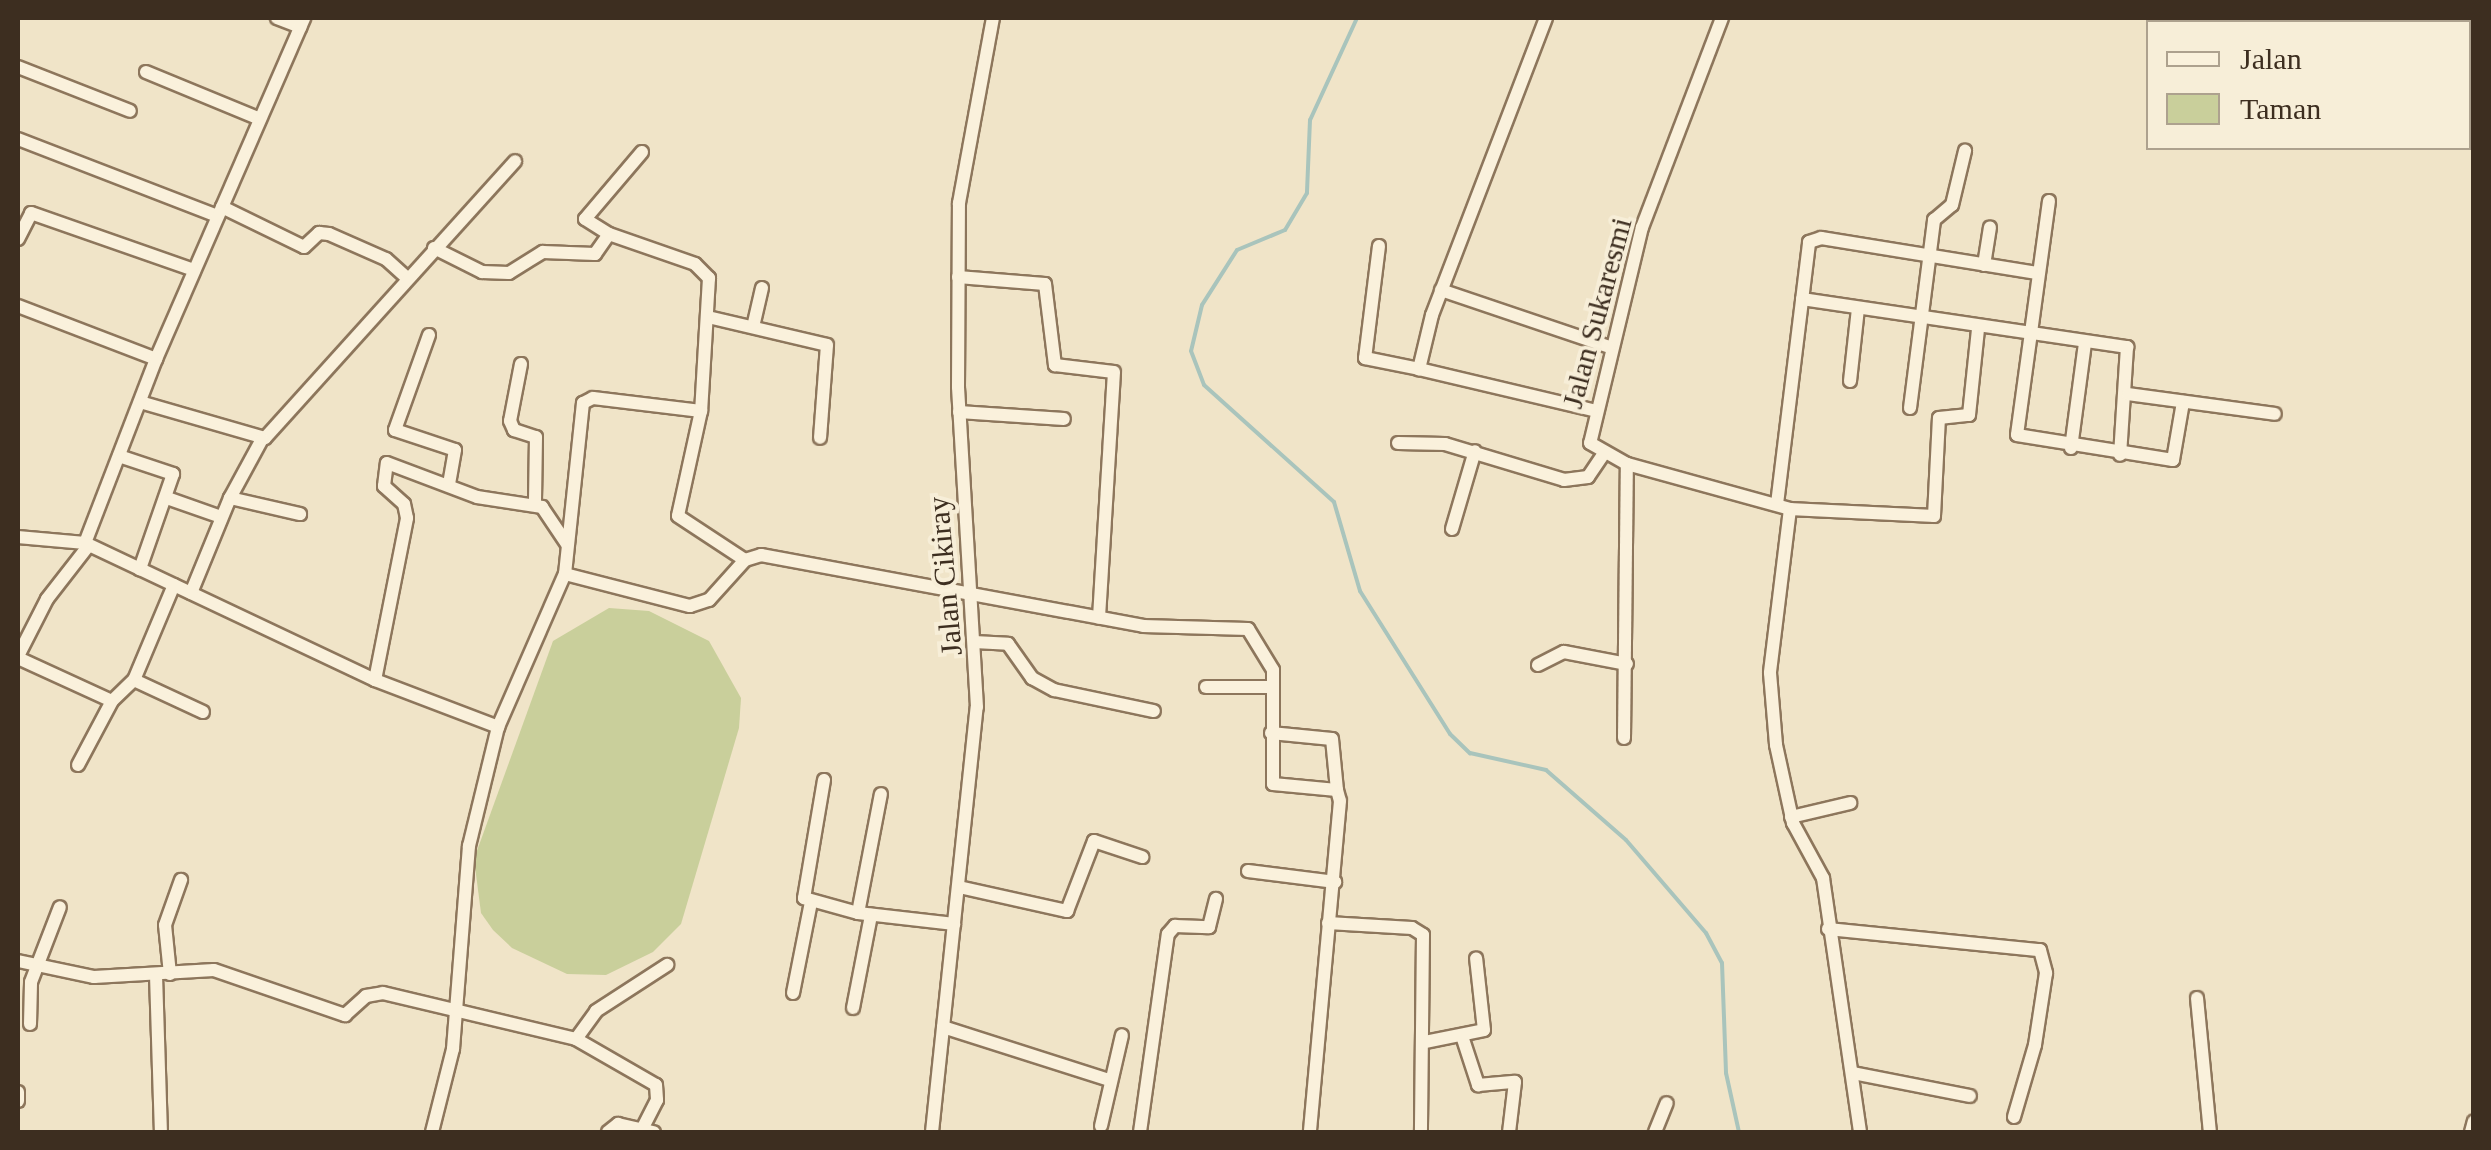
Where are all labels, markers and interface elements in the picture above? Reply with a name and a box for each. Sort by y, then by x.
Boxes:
legend [2146,20,2471,150]
text: Jalan [2240,42,2302,75]
text: Taman [2240,92,2321,125]
street label: Jalan Sukaresmi [1554,214,1640,412]
street label: Jalan Cikiray [920,495,970,657]

